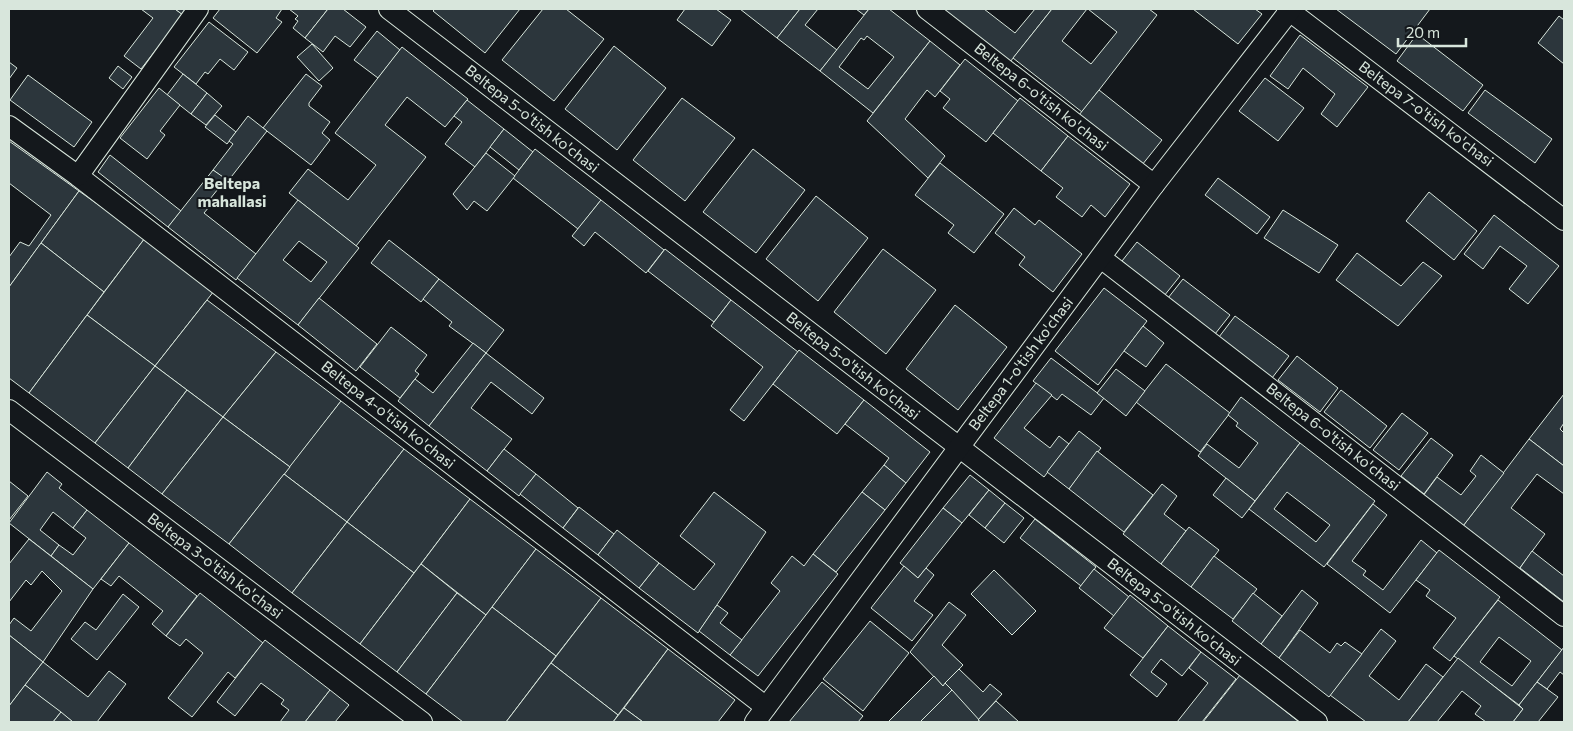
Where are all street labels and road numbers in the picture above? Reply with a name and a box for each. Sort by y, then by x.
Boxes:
street label: Beltepa 6-o'tish ko'chasi [971,38,1112,154]
street label: Beltepa 7-o'tish ko'chasi [1356,57,1497,170]
street label: Beltepa 5-o'tish ko'chasi [462,60,603,176]
street label: Beltepa 1-o'tish ko'chasi [964,293,1076,434]
street label: Beltepa 5-o'tish ko'chasi [783,307,924,423]
street label: Beltepa 4-o'tish ko'chasi [318,356,459,472]
street label: Beltepa 6-o'tish ko'chasi [1263,378,1404,494]
street label: Beltepa 3-o'tish ko'chasi [145,509,287,622]
street label: Beltepa 5-o'tish ko'chasi [1104,553,1245,669]

